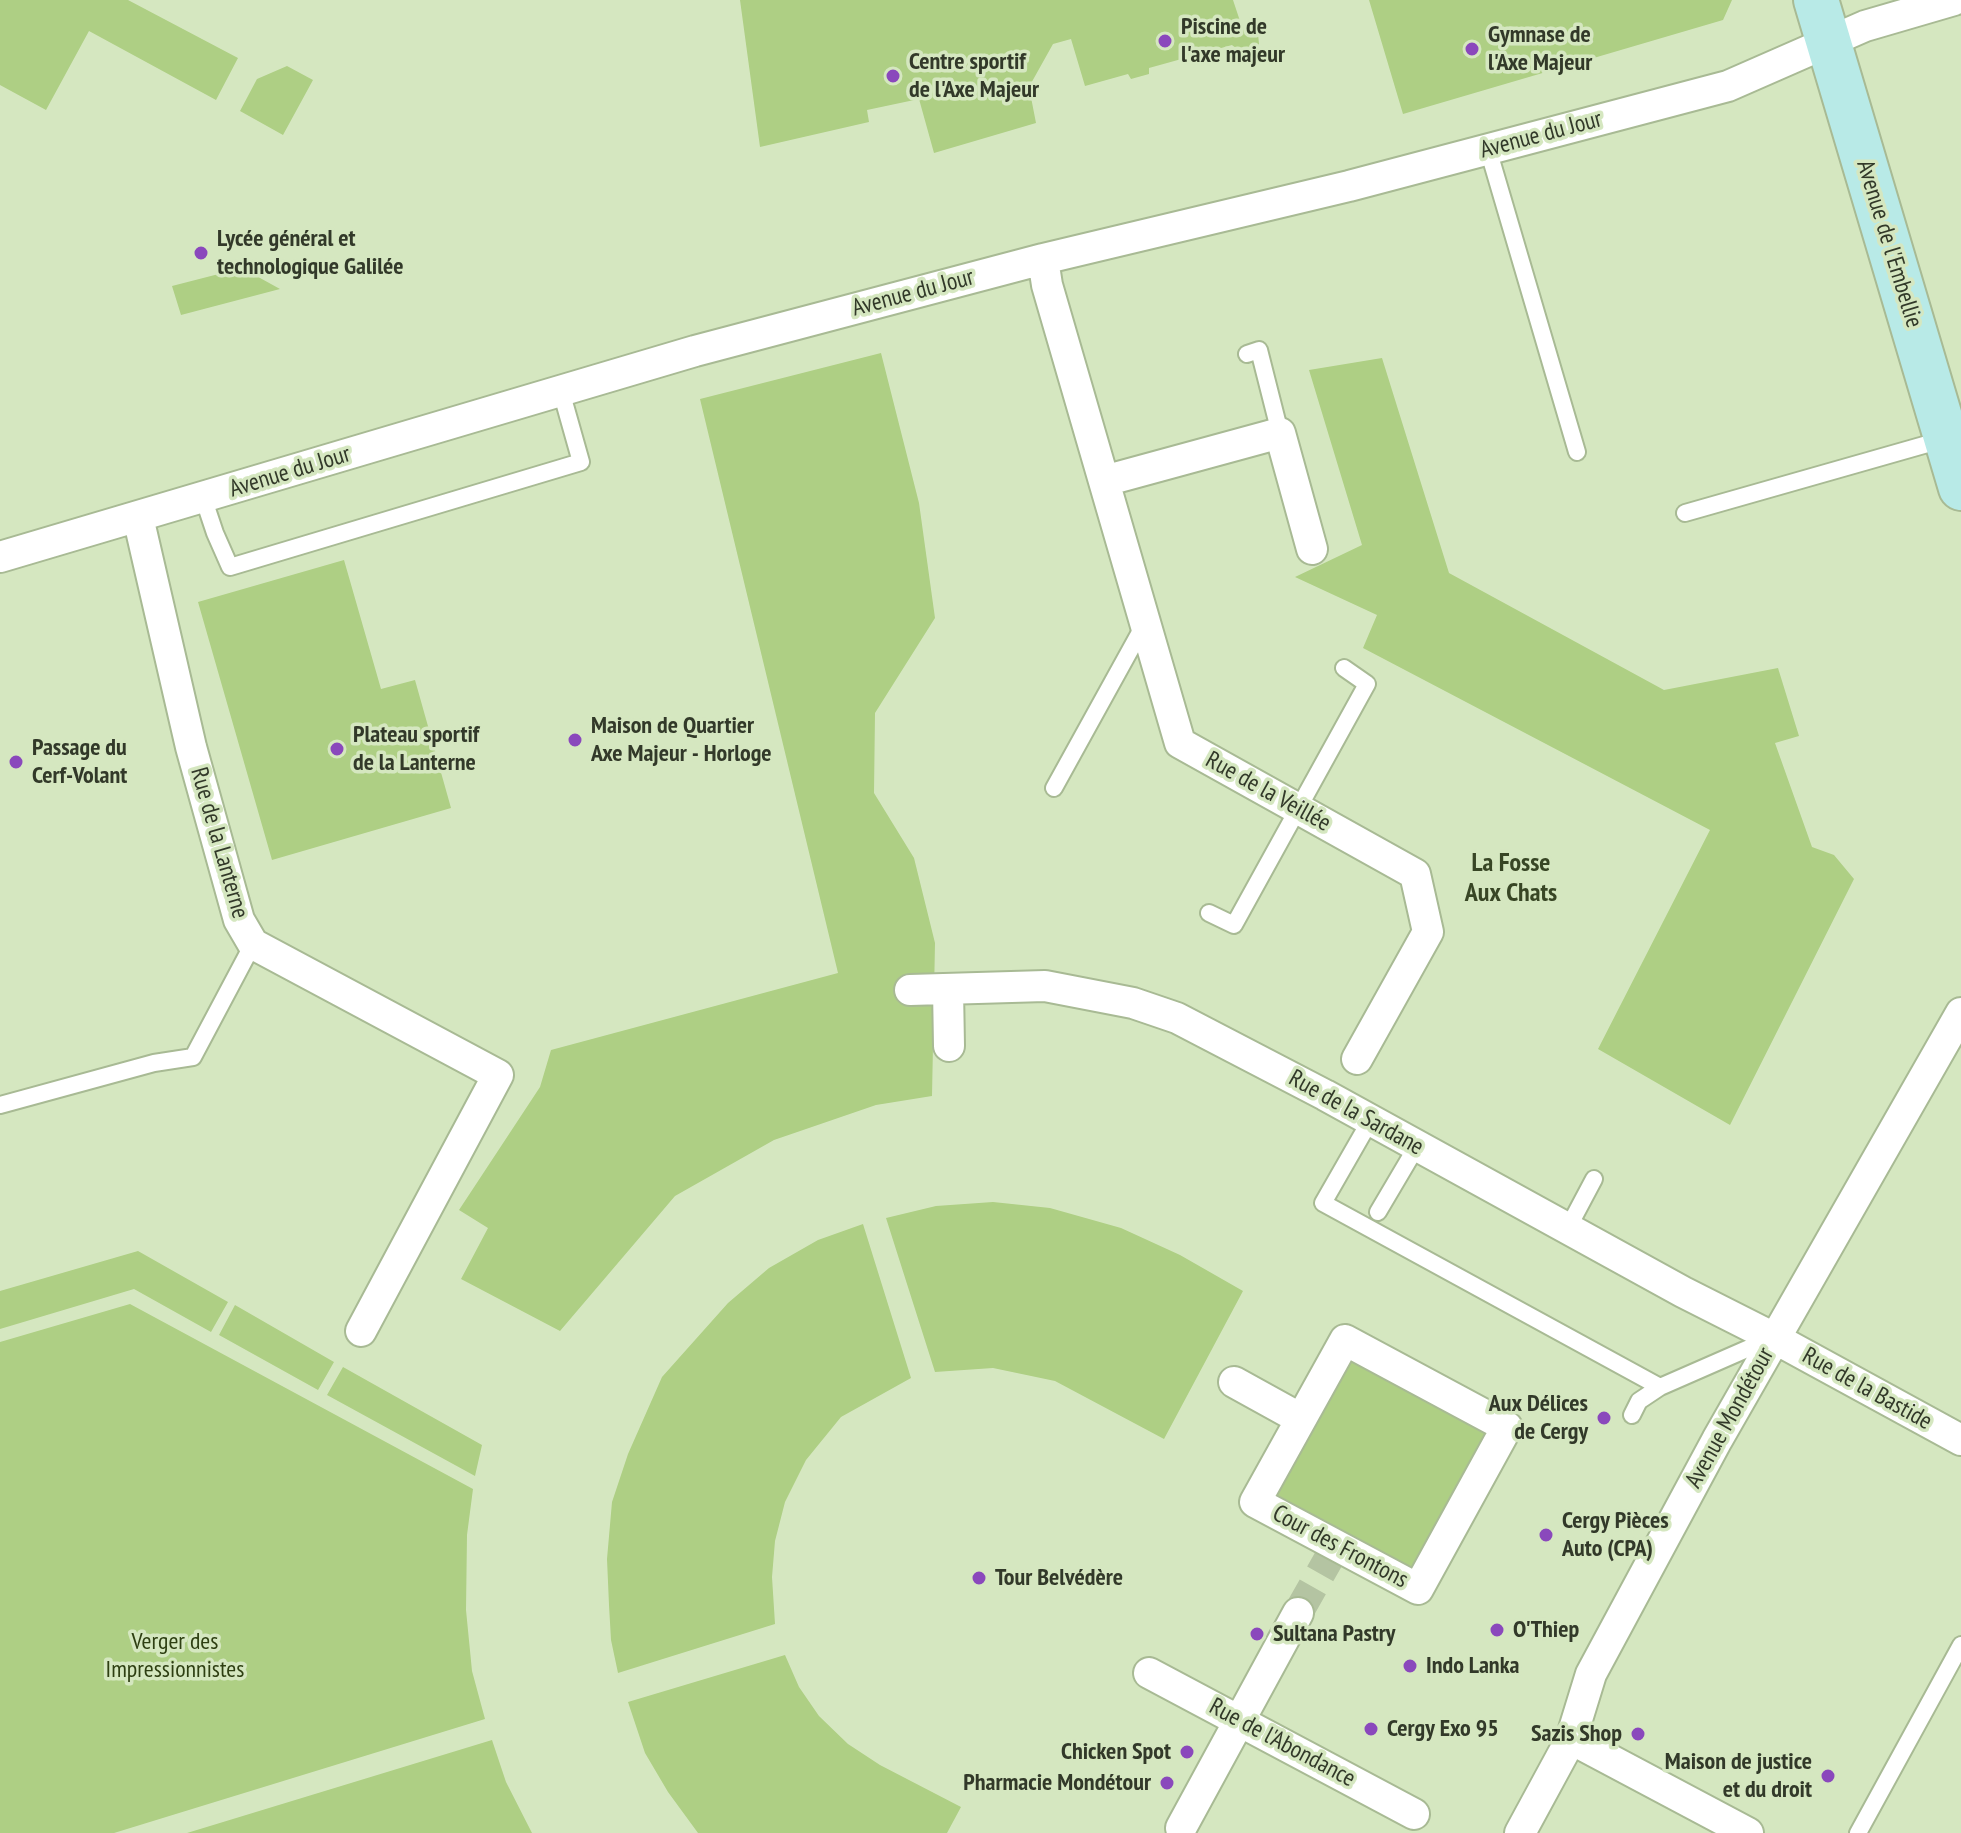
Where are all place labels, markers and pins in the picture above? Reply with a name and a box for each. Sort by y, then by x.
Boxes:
place label: Piscine de l'axe majeur [1181,13,1285,69]
place label: Gymnase de l'Axe Majeur [1488,21,1592,77]
marker: Piscine de l'axe majeur [1156,32,1174,50]
marker: Gymnase de l'Axe Majeur [1463,40,1481,58]
place label: Centre sportif de l'Axe Majeur [909,48,1039,104]
marker: Centre sportif de l'Axe Majeur [884,67,902,85]
place label: Lycée général et technologique Galilée [217,225,404,281]
marker: Lycée général et technologique Galilée [192,244,210,262]
place label: Maison de Quartier Axe Majeur - Horloge [591,712,772,768]
place label: Plateau sportif de la Lanterne [353,721,479,777]
marker: Maison de Quartier Axe Majeur - Horloge [566,731,584,749]
place label: Passage du Cerf-Volant [32,734,127,790]
marker: Plateau sportif de la Lanterne [328,740,346,758]
marker: Passage du Cerf-Volant [7,753,25,771]
place label: Aux Délices de Cergy [1489,1390,1588,1446]
marker: Aux Délices de Cergy [1595,1409,1613,1427]
place label: Cergy Pièces Auto (CPA) [1562,1507,1669,1563]
marker: Cergy Pièces Auto (CPA) [1537,1526,1555,1544]
place label: Tour Belvédère [995,1564,1123,1592]
marker: Tour Belvédère [970,1569,988,1587]
place label: O'Thiep [1513,1616,1579,1644]
place label: Sultana Pastry [1273,1620,1395,1648]
marker: O'Thiep [1488,1621,1506,1639]
marker: Sultana Pastry [1248,1625,1266,1643]
place label: Indo Lanka [1426,1652,1519,1680]
marker: Indo Lanka [1401,1657,1419,1675]
place label: Cergy Exo 95 [1387,1715,1499,1743]
marker: Cergy Exo 95 [1362,1720,1380,1738]
place label: Sazis Shop [1531,1720,1622,1748]
marker: Sazis Shop [1629,1725,1647,1743]
place label: Chicken Spot [1061,1738,1171,1766]
marker: Chicken Spot [1178,1743,1196,1761]
place label: Maison de justice et du droit [1665,1748,1812,1804]
marker: Maison de justice et du droit [1819,1767,1837,1785]
place label: Pharmacie Mondétour [963,1769,1151,1797]
marker: Pharmacie Mondétour [1158,1774,1176,1792]

